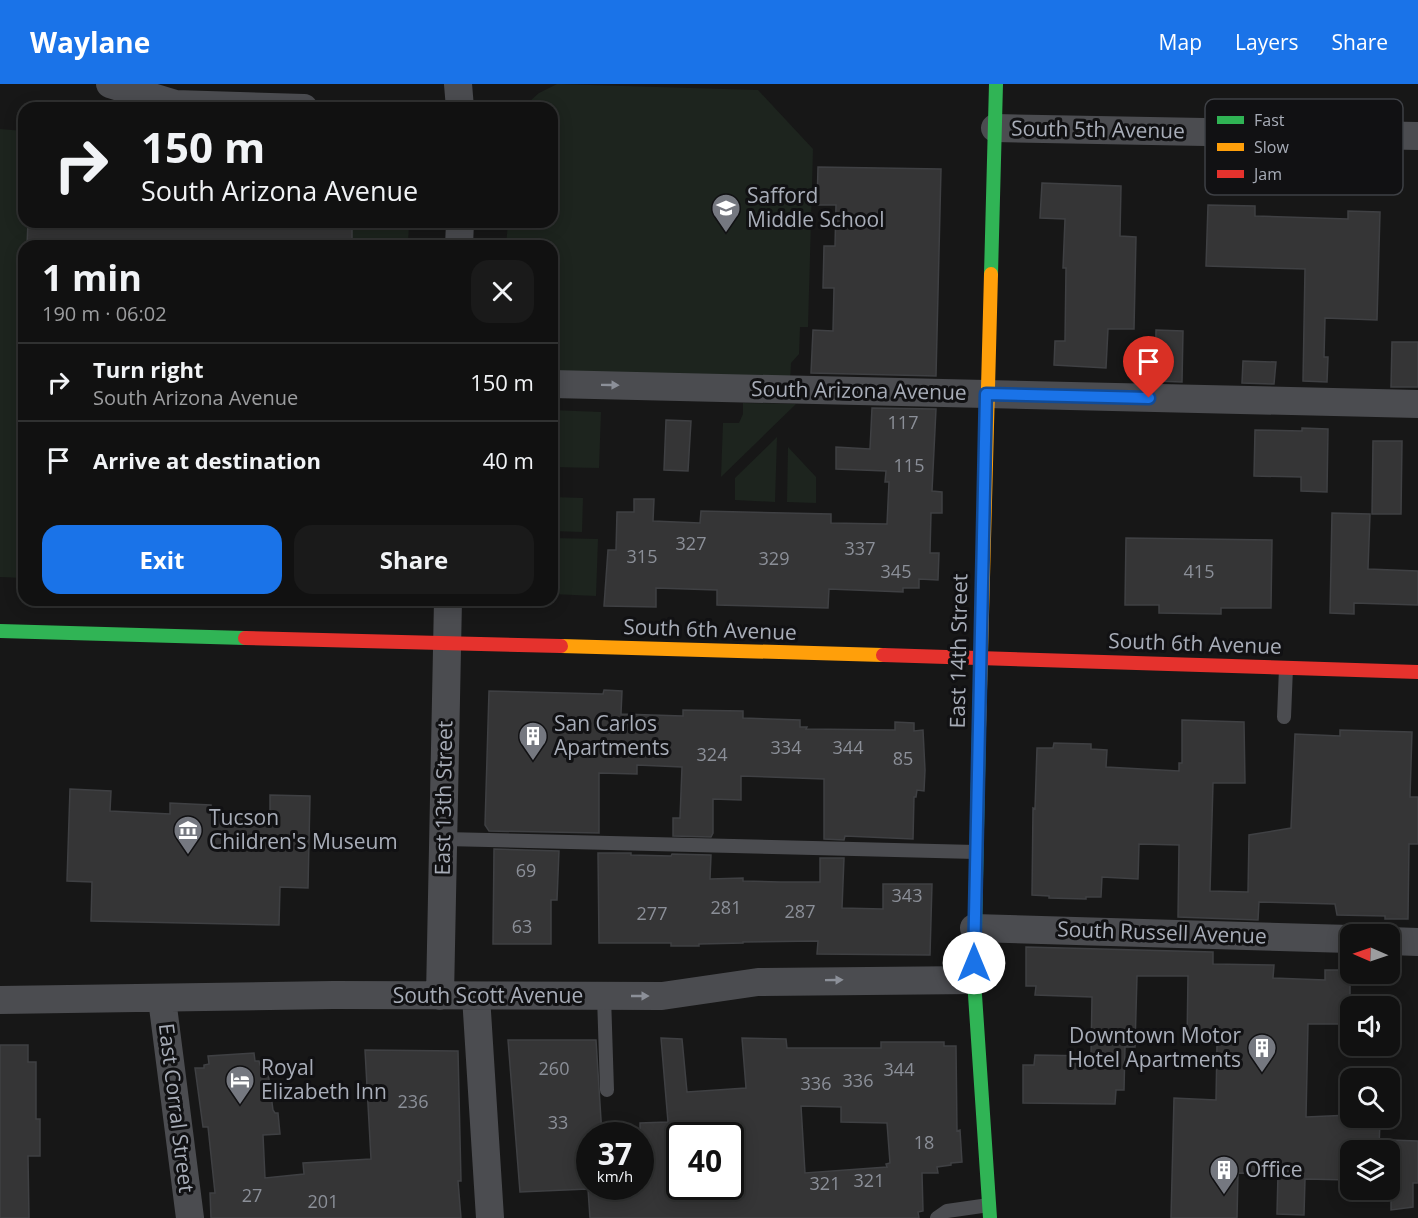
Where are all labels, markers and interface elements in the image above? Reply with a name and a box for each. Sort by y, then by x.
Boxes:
text: Waylane [30,23,150,61]
text: Map [1159,28,1202,56]
text: Layers [1235,28,1299,56]
text: Share [1332,28,1388,56]
legend [1205,99,1403,195]
text: Fast [1254,109,1285,131]
street label: South 5th Avenue [1011,113,1185,145]
text: 150 m [141,118,265,175]
icon: right [42,126,120,204]
text: Slow [1254,136,1289,158]
text: Jam [1252,163,1282,185]
text: South Arizona Avenue [141,172,418,209]
place label: Safford Middle School [747,181,884,233]
school or university icon: Safford Middle School [710,192,742,234]
text: 1 min [42,253,142,302]
button: close [471,260,534,323]
text: 190 m · 06:02 [42,300,167,327]
pin [1123,336,1174,398]
icon: arrive [1132,345,1165,378]
text: Turn right [93,354,204,384]
icon: right [42,366,75,399]
text: 150 m [470,367,534,397]
street label: South Arizona Avenue [751,374,967,406]
one-way arrow [601,381,620,390]
text: South Arizona Avenue [93,384,298,411]
house number: 117 [888,410,918,434]
icon: arrive [42,444,75,477]
text: Arrive at destination [93,445,321,475]
text: 40 m [483,445,534,475]
house number: 115 [894,453,924,477]
button: Exit [42,525,282,594]
button: Share [294,525,534,594]
house number: 327 [676,531,706,555]
house number: 337 [845,536,875,560]
house number: 315 [627,544,657,568]
house number: 329 [759,546,789,570]
house number: 345 [881,559,911,583]
house number: 415 [1184,559,1214,583]
street label: East 14th Street [943,573,973,729]
street label: South 6th Avenue [623,612,797,646]
street label: South 6th Avenue [1108,626,1282,660]
place label: San Carlos Apartments [554,709,669,761]
street label: East 13th Street [428,720,458,876]
building icon: San Carlos Apartments [517,720,549,762]
house number: 334 [771,735,801,759]
house number: 344 [833,735,863,759]
house number: 324 [697,742,727,766]
house number: 85 [893,746,913,770]
place label: Tucson Children's Museum [209,803,398,855]
museum icon: Tucson Children's Museum [172,814,204,856]
house number: 69 [516,858,536,882]
house number: 343 [892,883,922,907]
house number: 281 [711,895,741,919]
house number: 287 [785,899,815,923]
house number: 277 [637,901,667,925]
house number: 63 [512,914,532,938]
street label: South Russell Avenue [1057,914,1267,950]
north arrow [1340,924,1400,984]
map controls [1340,924,1400,1200]
position arrow [942,931,1006,995]
one-way arrow [824,976,843,985]
street label: South Scott Avenue [393,981,583,1009]
one-way arrow [630,991,649,1001]
button: sound [1340,996,1400,1056]
place label: Downtown Motor Hotel Apartments [1067,1021,1241,1073]
street label: East Corral Street [153,1022,201,1194]
building icon: Downtown Motor Hotel Apartments [1246,1032,1278,1074]
place label: Royal Elizabeth Inn [261,1053,387,1105]
house number: 260 [539,1056,569,1080]
house number: 344 [884,1057,914,1081]
hotel icon: Royal Elizabeth Inn [224,1064,256,1106]
house number: 336 [843,1068,873,1092]
button: search [1340,1068,1400,1128]
house number: 336 [801,1071,831,1095]
house number: 236 [398,1089,428,1113]
house number: 33 [548,1110,568,1134]
speed limit sign: 40 [666,1122,744,1200]
house number: 18 [914,1130,934,1154]
text: 37 [598,1133,632,1174]
button: layers [1340,1140,1400,1200]
building icon: Office [1208,1154,1240,1196]
place label: Office [1245,1155,1303,1183]
text: km/h [597,1166,633,1186]
house number: 321 [854,1168,884,1192]
house number: 321 [810,1171,840,1195]
house number: 27 [242,1183,262,1207]
house number: 201 [308,1189,338,1213]

